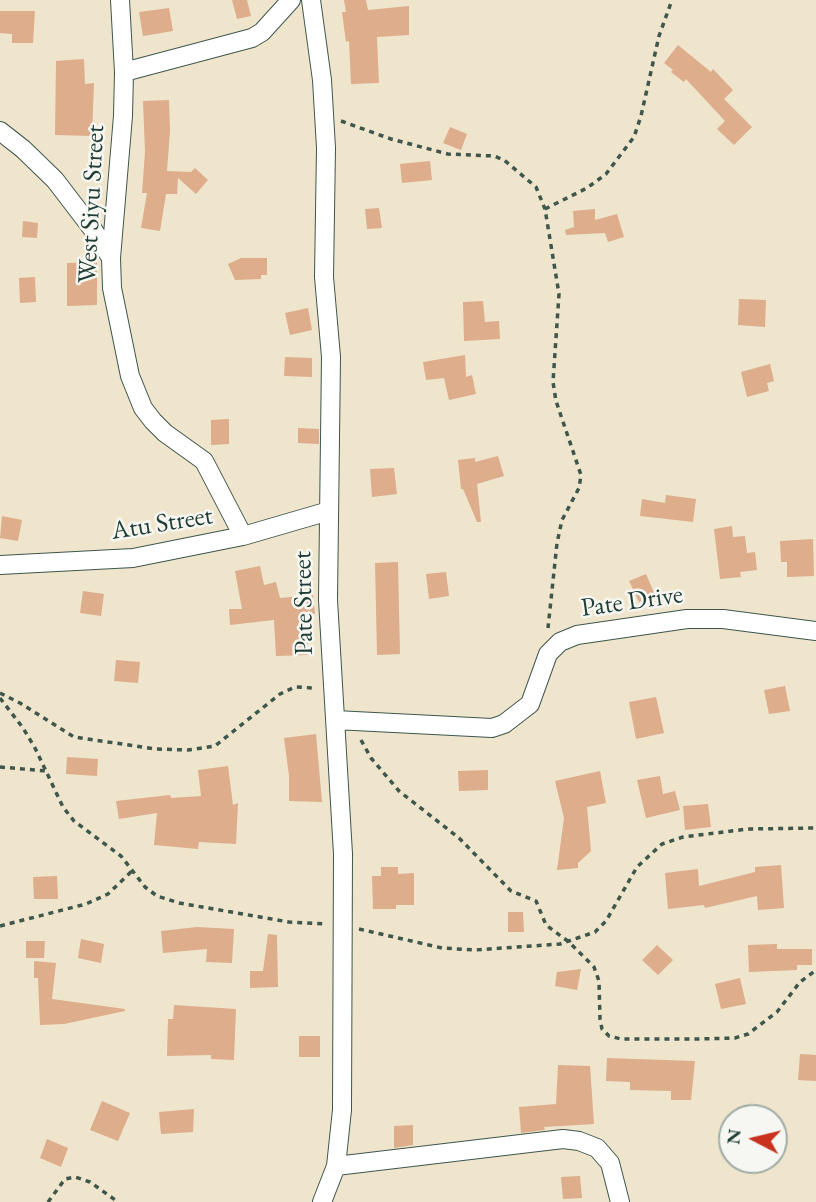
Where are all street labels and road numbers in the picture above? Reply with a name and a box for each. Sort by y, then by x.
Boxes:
street label: West Siyu Street [72,124,112,284]
street label: Atu Street [109,501,215,547]
street label: Pate Street [287,551,321,655]
street label: Pate Drive [579,579,685,625]

